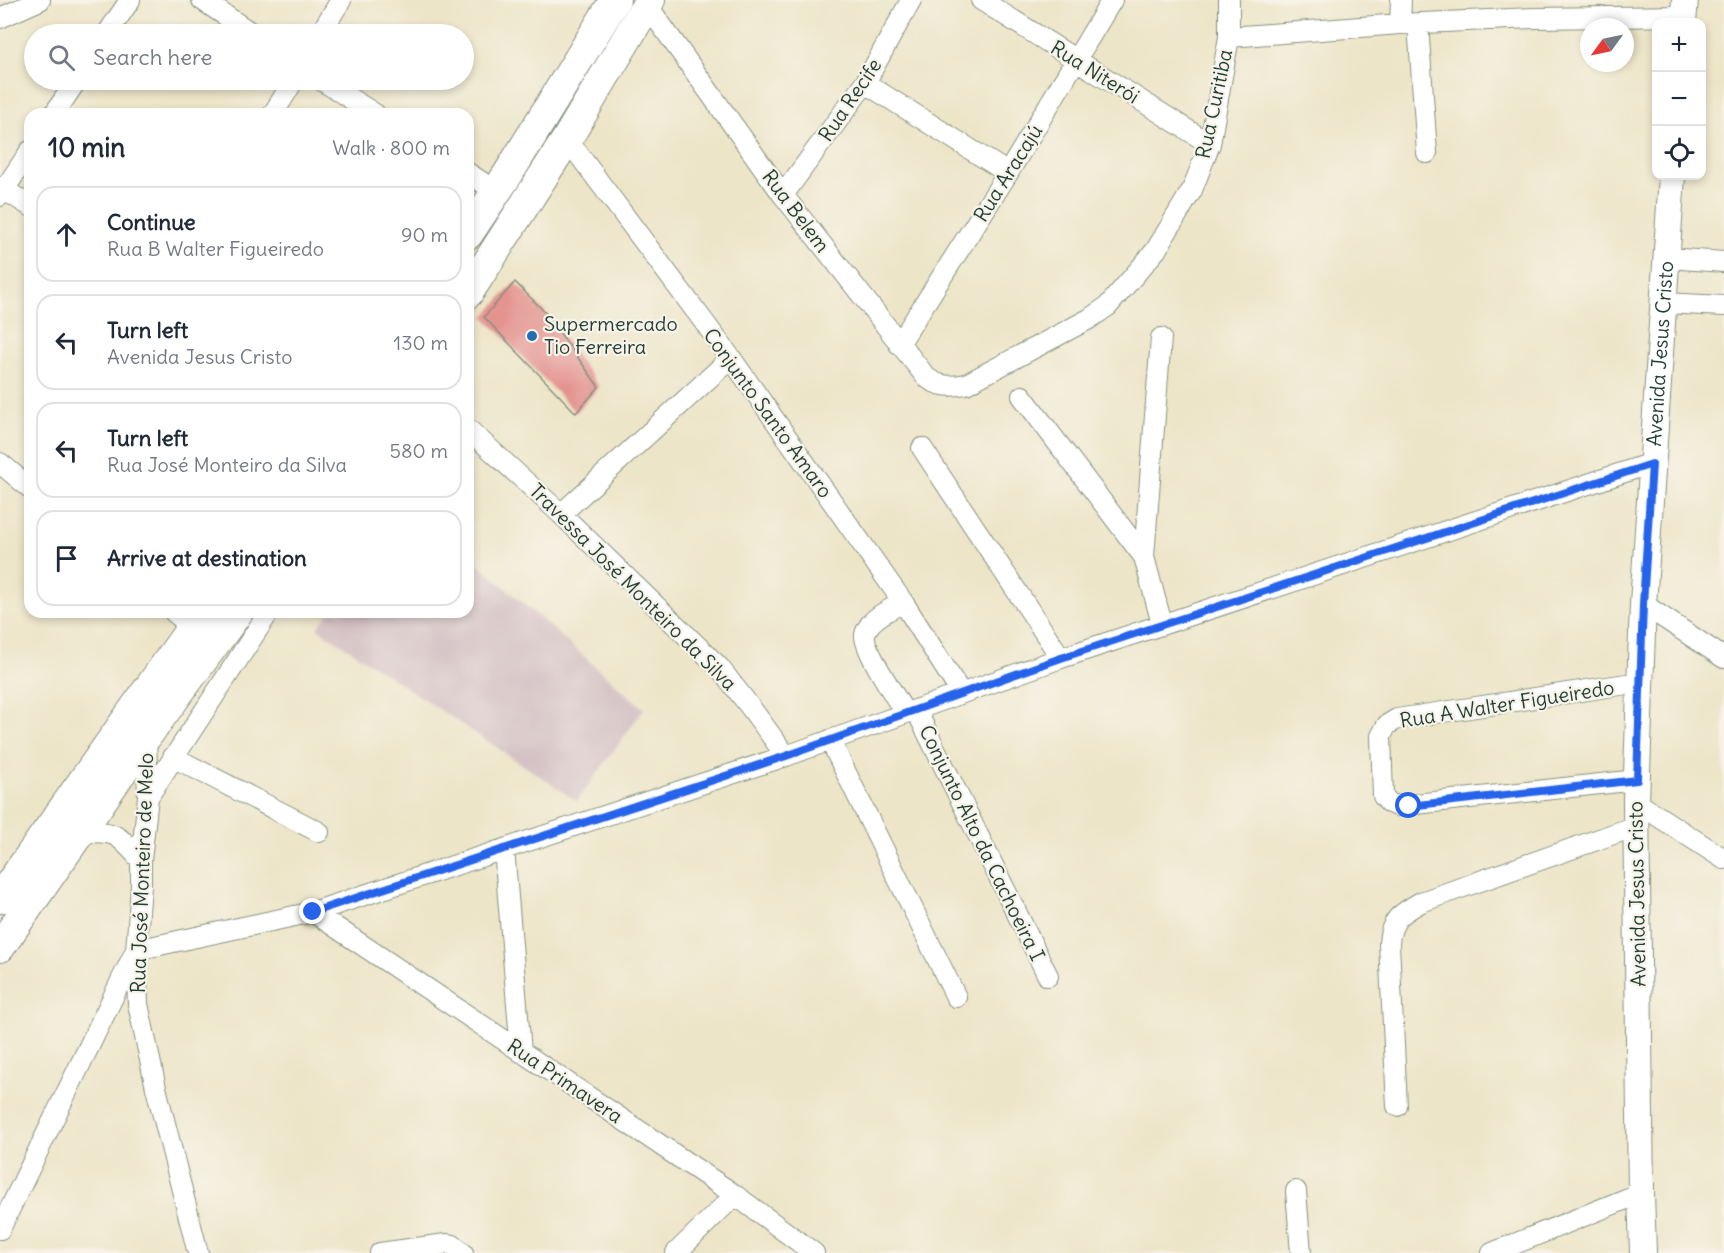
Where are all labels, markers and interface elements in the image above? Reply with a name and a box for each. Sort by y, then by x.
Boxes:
north arrow [1580,18,1634,72]
map controls [1652,18,1706,180]
button: + [1652,18,1706,72]
search box [24,24,474,90]
street label: Rua Niterói [1046,35,1144,109]
icon: search [45,41,78,74]
text: Search here [93,43,212,71]
street label: Rua Curitiba [1190,47,1237,161]
street label: Rua Recife [813,53,886,146]
button: − [1652,72,1706,126]
street label: Rua Aracajú [968,119,1047,226]
button: locate [1652,126,1706,180]
text: 10 min [48,131,125,164]
text: Walk · 800 m [332,135,450,160]
street label: Rua Belem [757,164,836,257]
text: Continue [107,208,196,236]
icon: ahead [50,218,83,251]
text: 90 m [401,222,448,247]
text: Rua B Walter Figueiredo [107,236,324,261]
street label: Avenida Jesus Cristo [1641,260,1678,447]
place label: Supermercado Tio Ferreira [544,311,678,359]
text: Turn left [107,316,188,344]
street label: Conjunto Santo Amaro [698,323,838,502]
icon: left [50,326,83,359]
marker: Supermercado Tio Ferreira [525,329,539,343]
text: 130 m [393,330,448,355]
text: Avenida Jesus Cristo [107,344,293,369]
text: Turn left [107,424,188,452]
icon: left [50,434,83,467]
text: 580 m [390,438,448,463]
text: Rua José Monteiro da Silva [107,452,347,477]
street label: Travessa José Monteiro da Silva [525,478,742,695]
icon: arrive [50,542,83,575]
text: Arrive at destination [107,544,307,572]
street label: Rua A Walter Figueiredo [1398,674,1616,733]
street label: Conjunto Alto da Cachoeira I [914,721,1051,965]
street label: Rua José Monteiro de Melo [125,752,158,994]
route start [1395,792,1421,818]
street label: Avenida Jesus Cristo [1622,801,1651,987]
route end [299,898,325,924]
street label: Rua Primavera [503,1033,628,1128]

